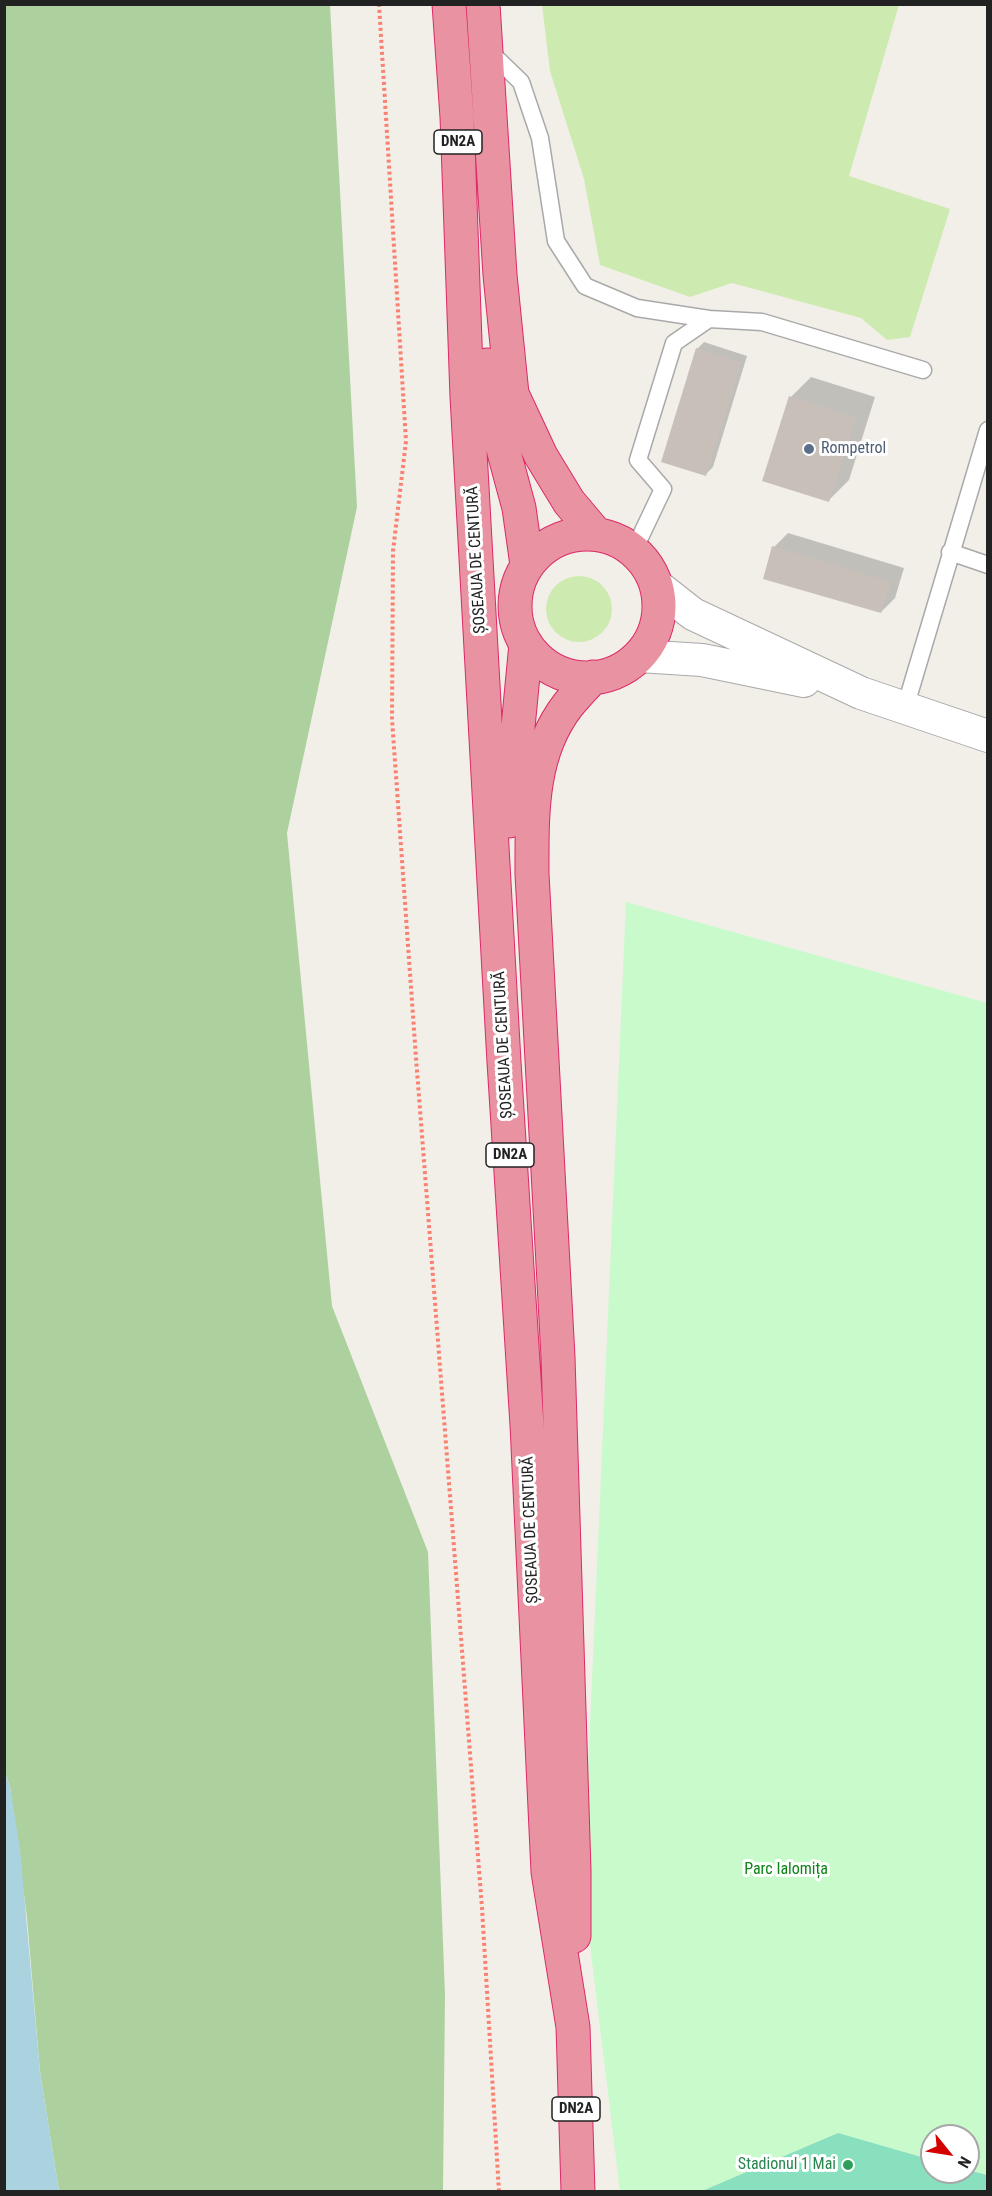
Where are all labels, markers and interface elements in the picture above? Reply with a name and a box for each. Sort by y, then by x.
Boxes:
road number: DN2A [434,130,482,154]
place label: Rompetrol [821,439,886,459]
marker: Rompetrol [802,442,816,456]
street label: ȘOSEAUA DE CENTURĂ [464,486,490,634]
street label: ȘOSEAUA DE CENTURĂ [491,971,517,1119]
road number: DN2A [486,1143,534,1167]
street label: ȘOSEAUA DE CENTURĂ [519,1456,543,1604]
park label: Parc Ialomița [744,1860,828,1880]
road number: DN2A [552,2097,600,2121]
north arrow [920,2124,980,2184]
text: N [954,2153,975,2171]
place label: Stadionul 1 Mai [738,2155,836,2175]
marker: Stadionul 1 Mai [841,2158,855,2172]

